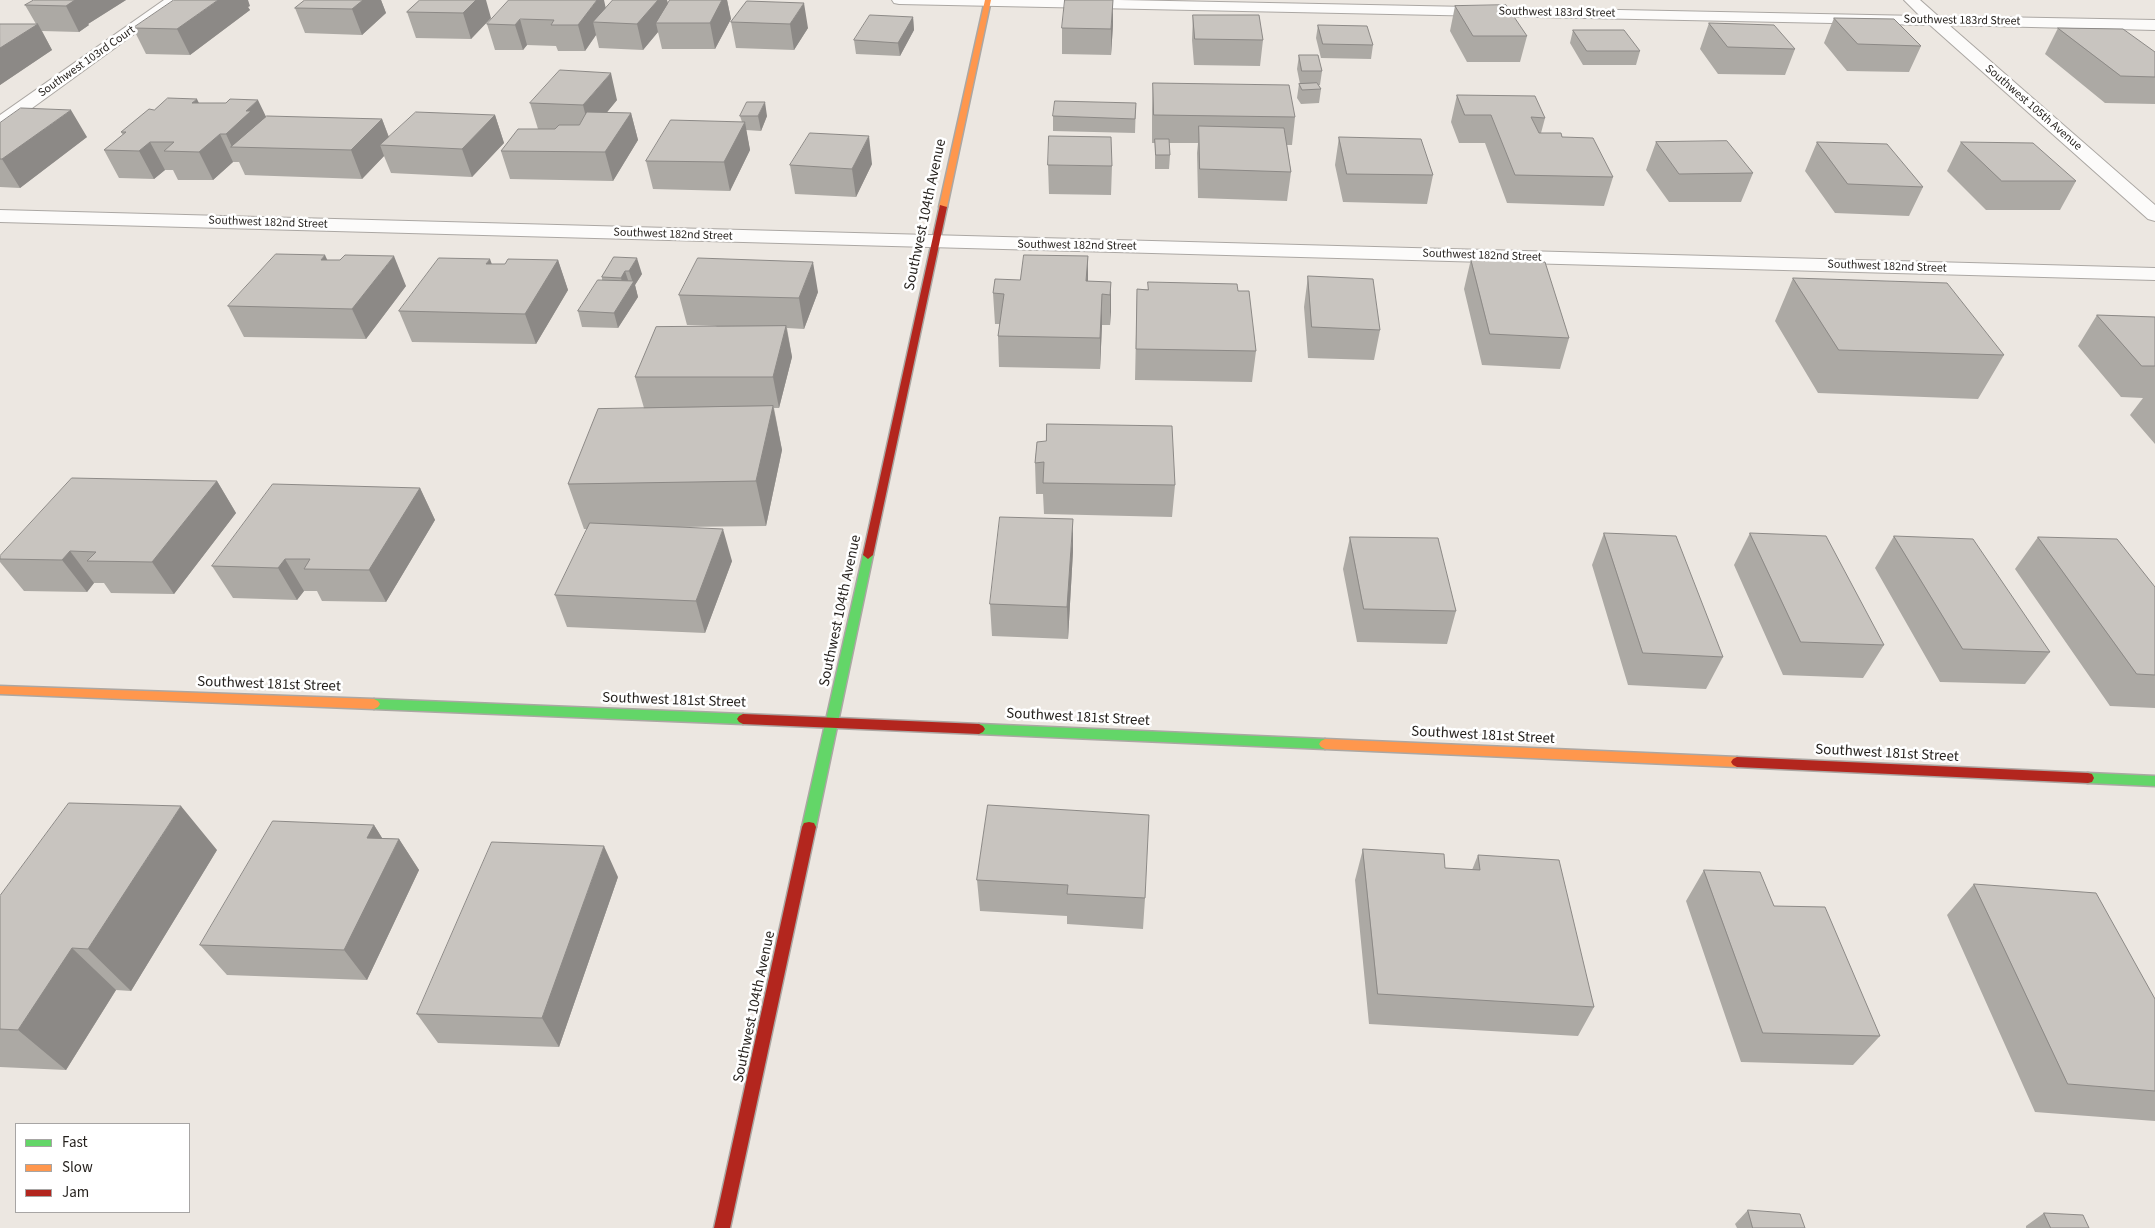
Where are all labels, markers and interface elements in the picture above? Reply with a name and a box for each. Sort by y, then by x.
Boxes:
street label: Southwest 183rd Street [1498,5,1616,21]
street label: Southwest 183rd Street [1903,13,2021,29]
street label: Southwest 103rd Court [36,23,138,101]
street label: Southwest 105th Avenue [1982,62,2084,154]
street label: Southwest 104th Avenue [901,138,951,292]
street label: Southwest 182nd Street [208,214,328,232]
street label: Southwest 182nd Street [613,226,733,244]
street label: Southwest 182nd Street [1017,238,1137,254]
street label: Southwest 182nd Street [1422,247,1542,265]
street label: Southwest 182nd Street [1827,258,1947,276]
street label: Southwest 104th Avenue [816,534,866,688]
street label: Southwest 181st Street [197,673,341,697]
street label: Southwest 181st Street [602,689,746,713]
street label: Southwest 181st Street [1006,705,1150,731]
street label: Southwest 181st Street [1411,723,1555,749]
street label: Southwest 181st Street [1815,741,1959,767]
street label: Southwest 104th Avenue [730,930,780,1084]
legend [15,1123,190,1213]
text: Fast [62,1132,88,1153]
text: Slow [62,1157,93,1178]
text: Jam [62,1182,89,1203]

